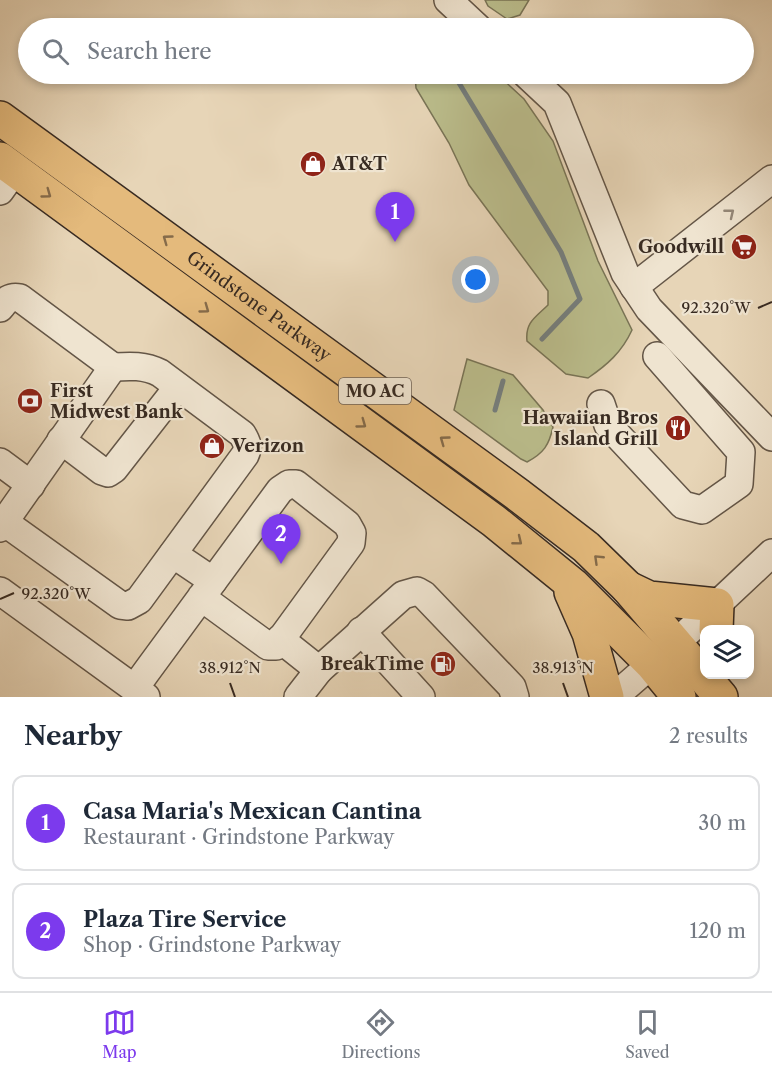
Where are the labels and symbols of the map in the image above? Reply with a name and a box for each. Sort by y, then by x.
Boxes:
shop icon: AT&T [298,149,328,179]
place label: AT&T [331,153,387,175]
one-way arrow [41,187,52,198]
pin: 1 [376,192,414,242]
one-way arrow [724,209,735,220]
supermarket icon: Goodwill [729,232,759,262]
one-way arrow [163,236,174,247]
place label: Goodwill [638,236,724,258]
street label: Grindstone Parkway [182,246,336,367]
your location [461,265,490,294]
text: 92.320°W [681,298,751,317]
one-way arrow [198,302,209,313]
road number: MO AC [339,378,411,404]
place label: First Midwest Bank [50,380,184,423]
bank icon: First Midwest Bank [15,386,45,416]
place label: Hawaiian Bros Island Grill [523,407,658,450]
restaurant icon: Hawaiian Bros Island Grill [663,413,693,443]
one-way arrow [355,417,366,428]
shop icon: Verizon [197,431,227,461]
place label: Verizon [231,435,305,457]
one-way arrow [439,437,450,448]
pin: 2 [262,514,300,564]
one-way arrow [511,533,522,544]
one-way arrow [595,555,605,566]
text: 92.320°W [21,584,91,603]
fuel station icon: BreakTime [428,649,458,679]
place label: BreakTime [320,653,424,675]
text: 38.912°N [199,658,261,677]
text: 38.913°N [532,658,594,677]

